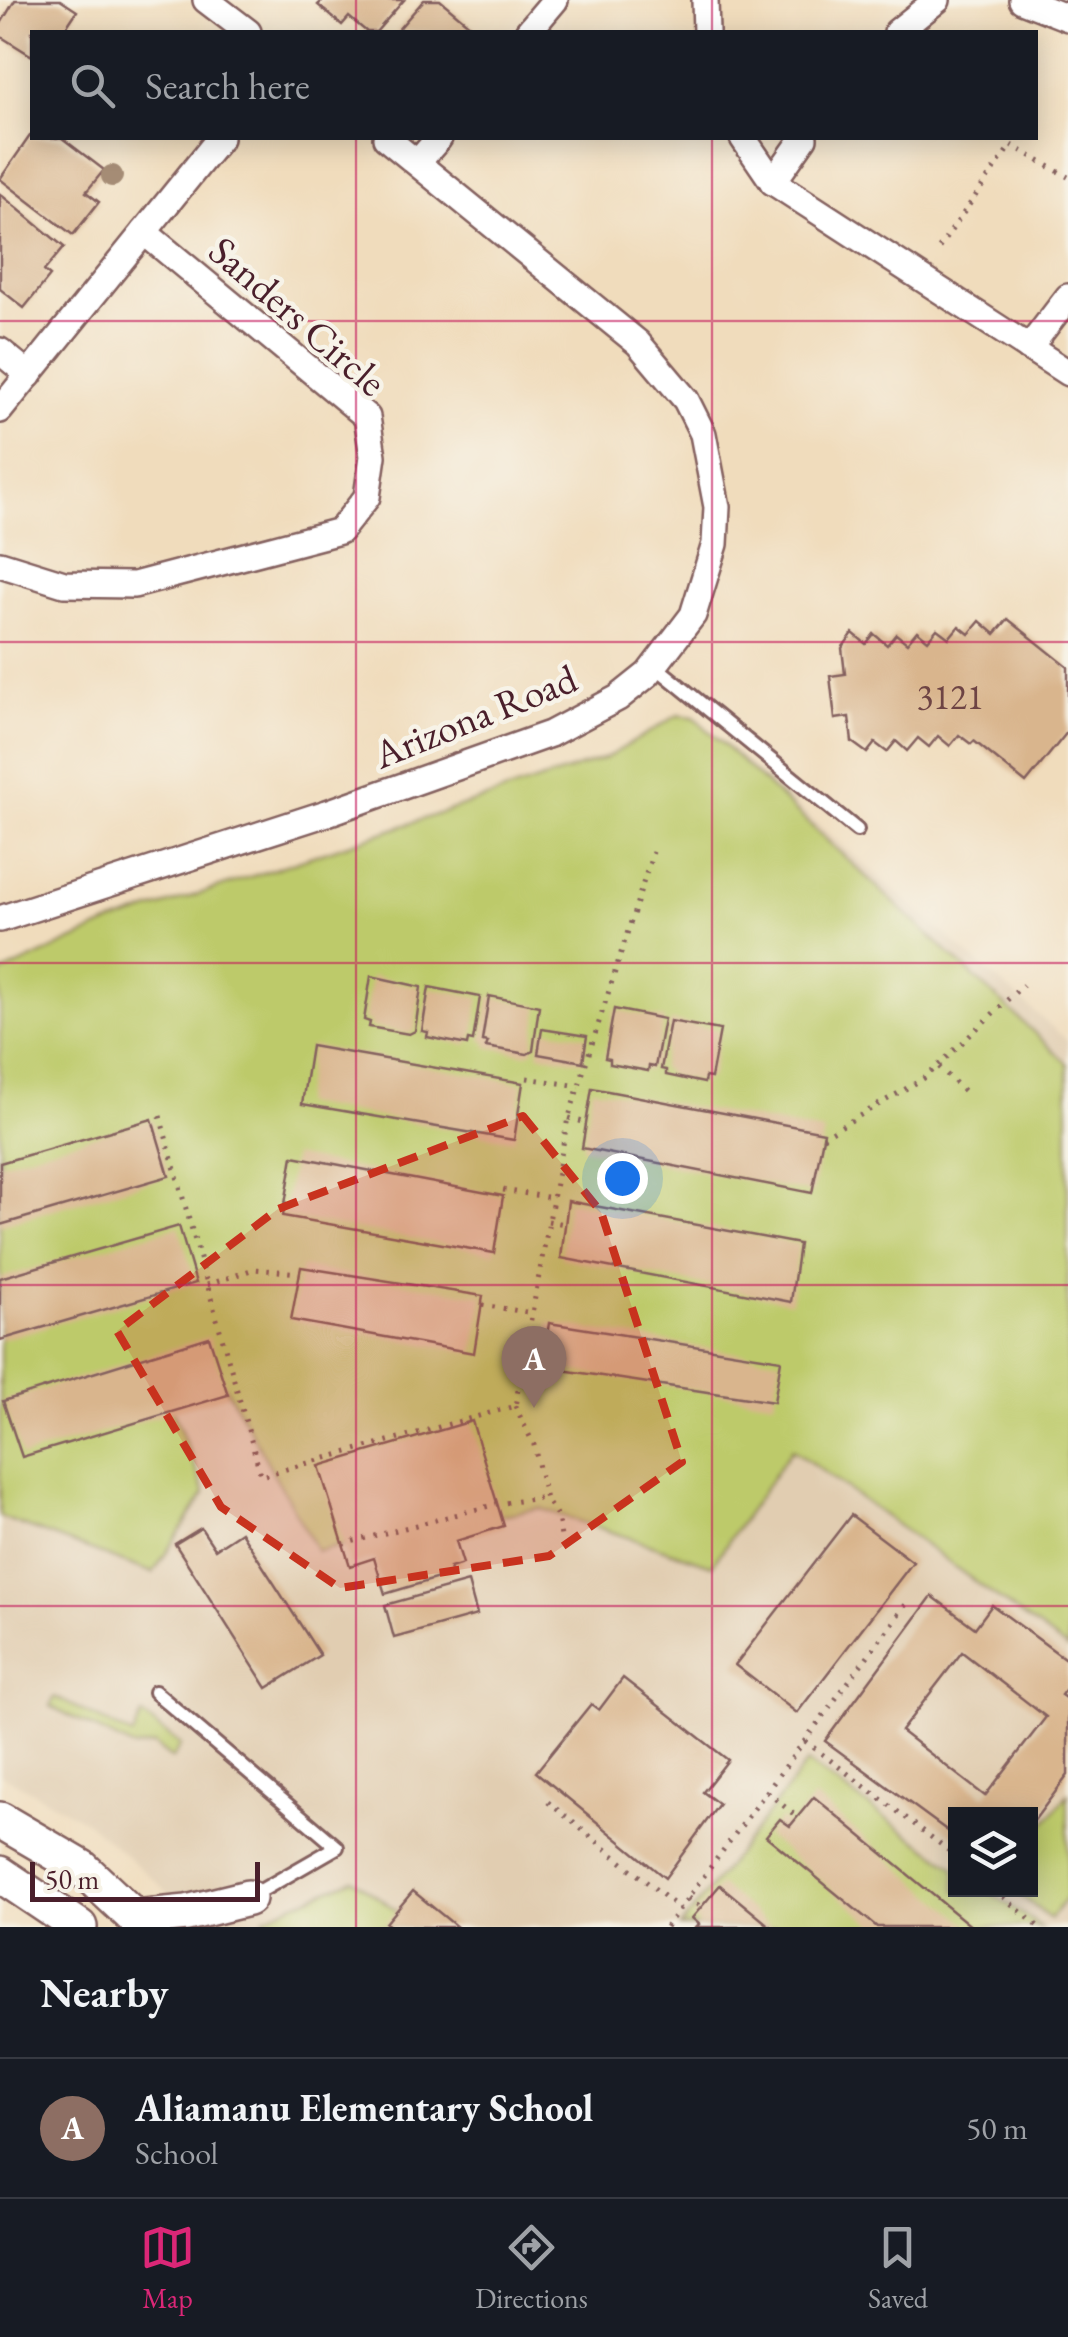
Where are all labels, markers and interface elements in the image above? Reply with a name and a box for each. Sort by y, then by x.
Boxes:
search box [30,30,1038,140]
icon: search [65,58,120,113]
text: Search here [145,61,310,110]
street label: Sanders Circle [198,225,398,407]
street label: Arizona Road [365,651,585,781]
house number: 3121 [916,674,984,719]
your location [597,1153,648,1204]
pin: A [502,1326,566,1408]
map controls [948,1807,1038,1897]
button: layers [948,1807,1038,1897]
scale bar [30,1857,260,1902]
text: 50 m [45,1861,99,1897]
text: Nearby [40,1965,169,2020]
text: Aliamanu Elementary School [135,2083,593,2132]
text: A [61,2107,84,2149]
text: 50 m [966,2107,1028,2149]
text: School [135,2132,218,2174]
tab: Map [140,2220,195,2316]
tab: Directions [475,2220,588,2316]
tab: Saved [868,2220,928,2316]

